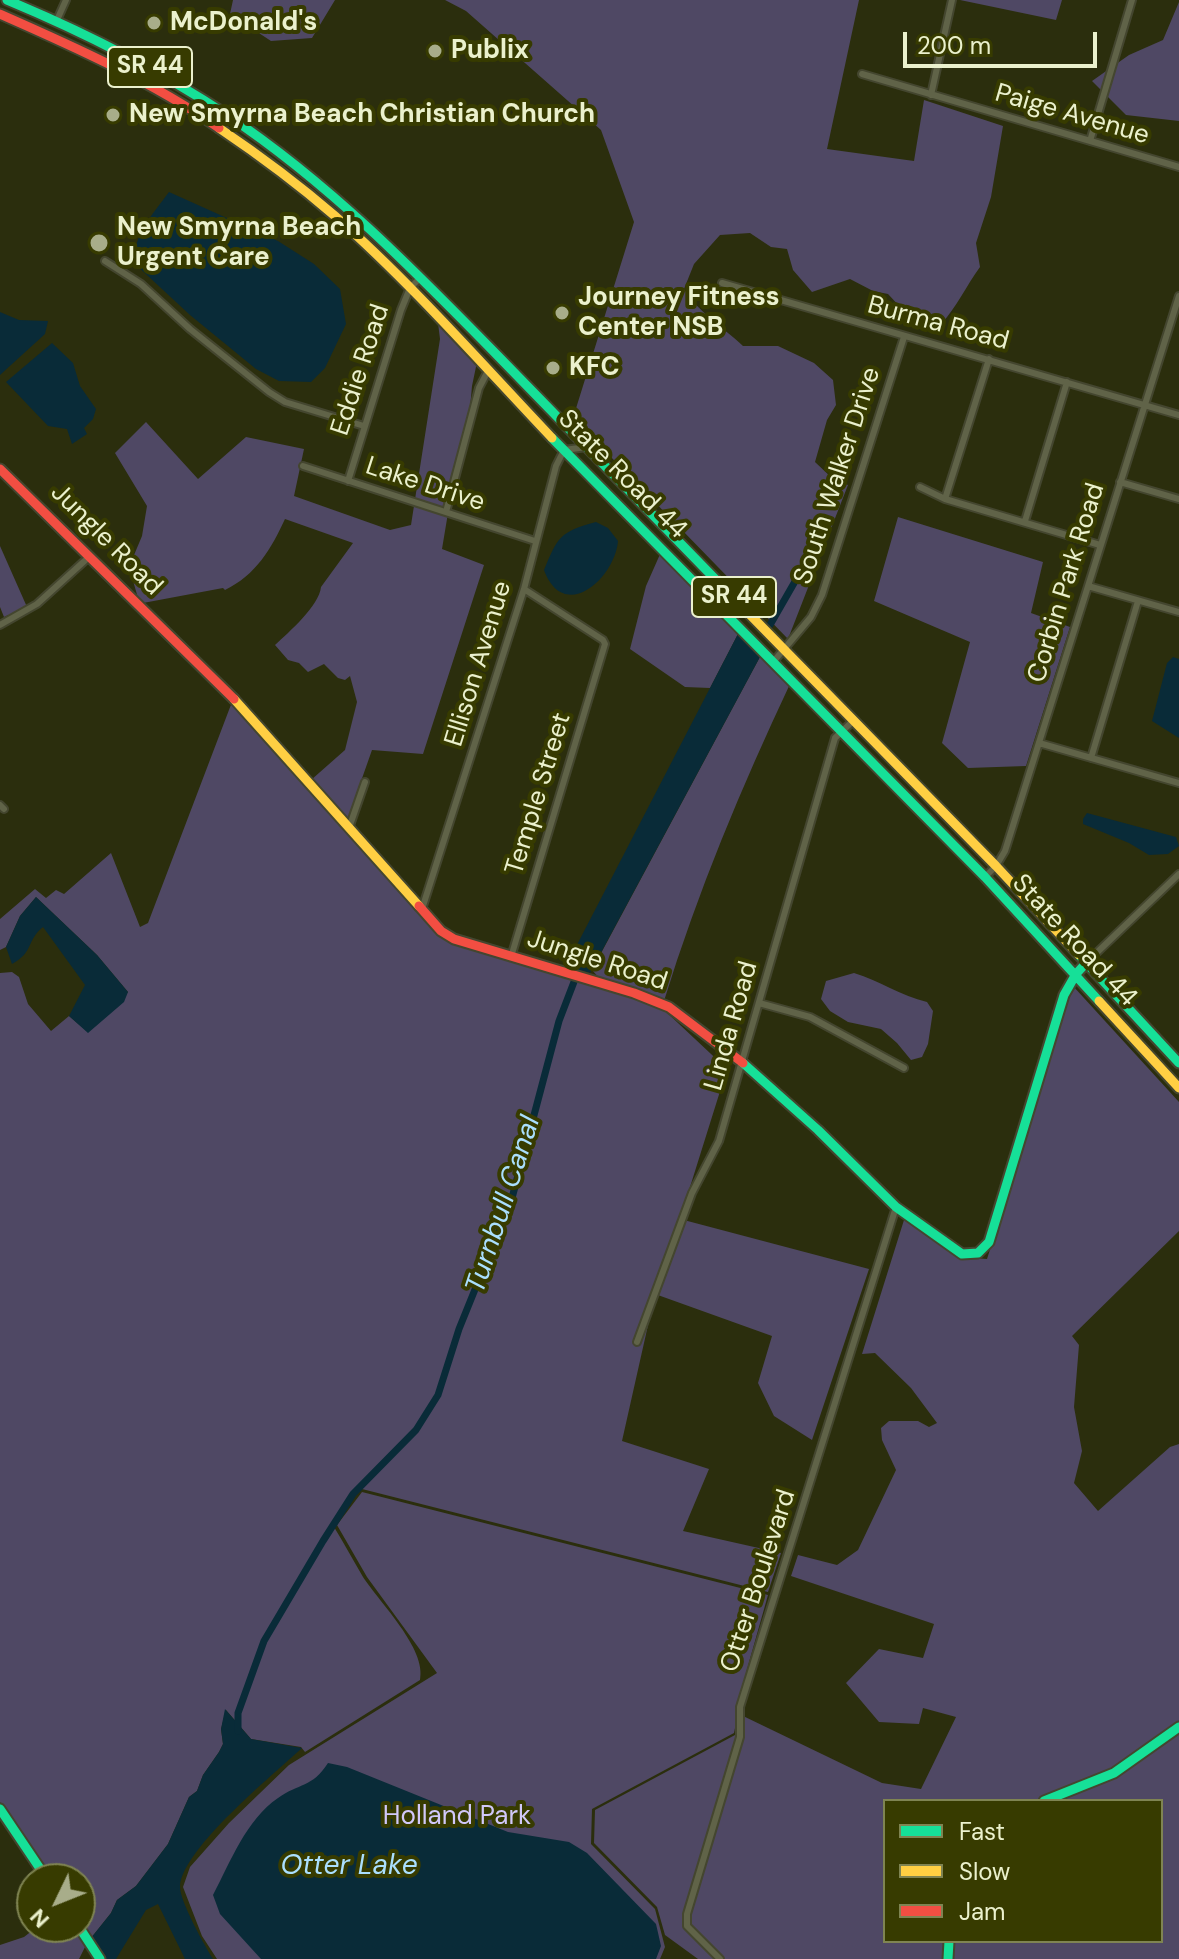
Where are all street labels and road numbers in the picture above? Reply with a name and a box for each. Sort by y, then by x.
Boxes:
road number: SR 44 [108,47,192,87]
street label: Paige Avenue [991,78,1153,152]
street label: Burma Road [864,290,1012,358]
street label: Eddie Road [325,301,397,439]
street label: South Walker Drive [788,364,888,588]
street label: State Road 44 [551,404,693,546]
street label: Lake Drive [362,451,488,519]
street label: Jungle Road [44,478,168,602]
street label: Corbin Park Road [1022,480,1112,686]
road number: SR 44 [692,577,776,617]
street label: Ellison Avenue [439,578,519,750]
street label: Temple Street [500,709,578,879]
street label: State Road 44 [1005,868,1143,1014]
street label: Jungle Road [523,924,671,998]
street label: Linda Road [699,958,765,1094]
street label: Otter Boulevard [715,1486,803,1676]

